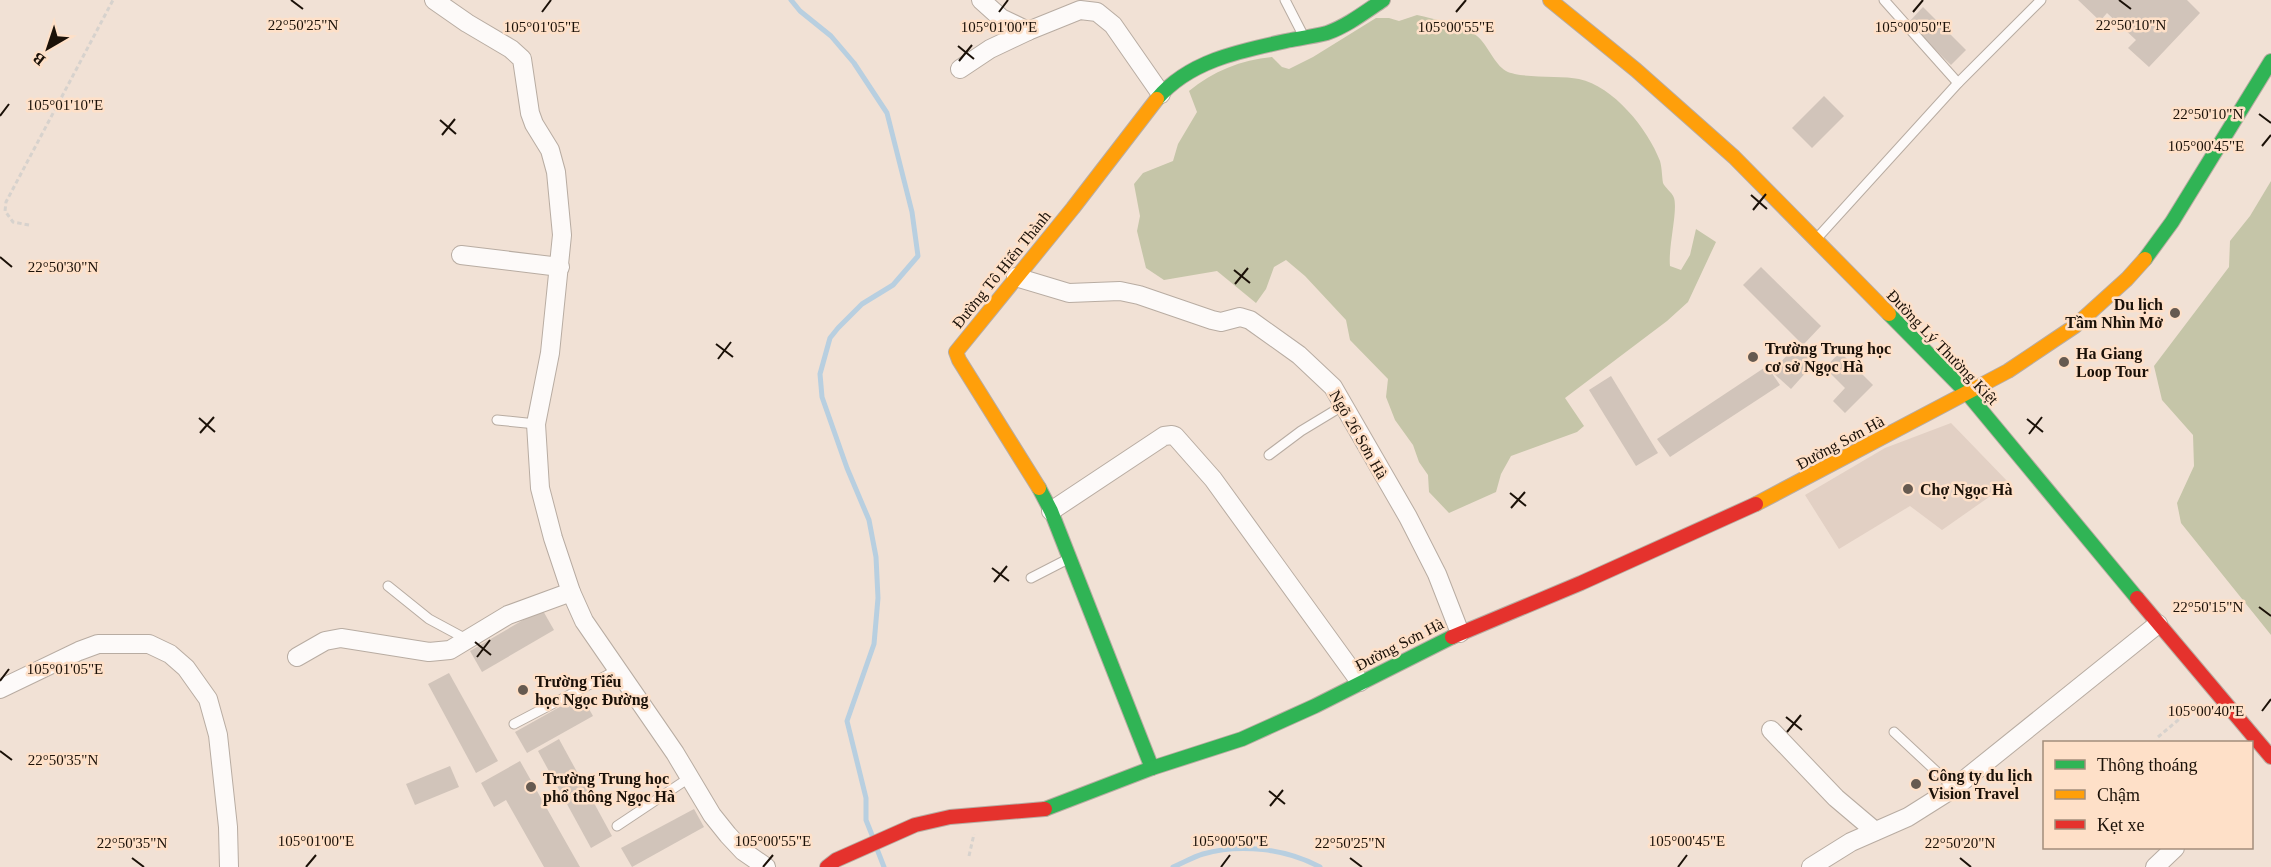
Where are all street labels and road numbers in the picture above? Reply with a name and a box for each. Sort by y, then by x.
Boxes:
street label: Đường Tô Hiến Thành [949,207,1055,332]
street label: Đường Lý Thường Kiệt [1883,287,2002,409]
street label: Ngõ 26 Sơn Hà [1325,387,1391,482]
street label: Đường Sơn Hà [1794,412,1887,474]
street label: Đường Sơn Hà [1352,615,1447,675]

